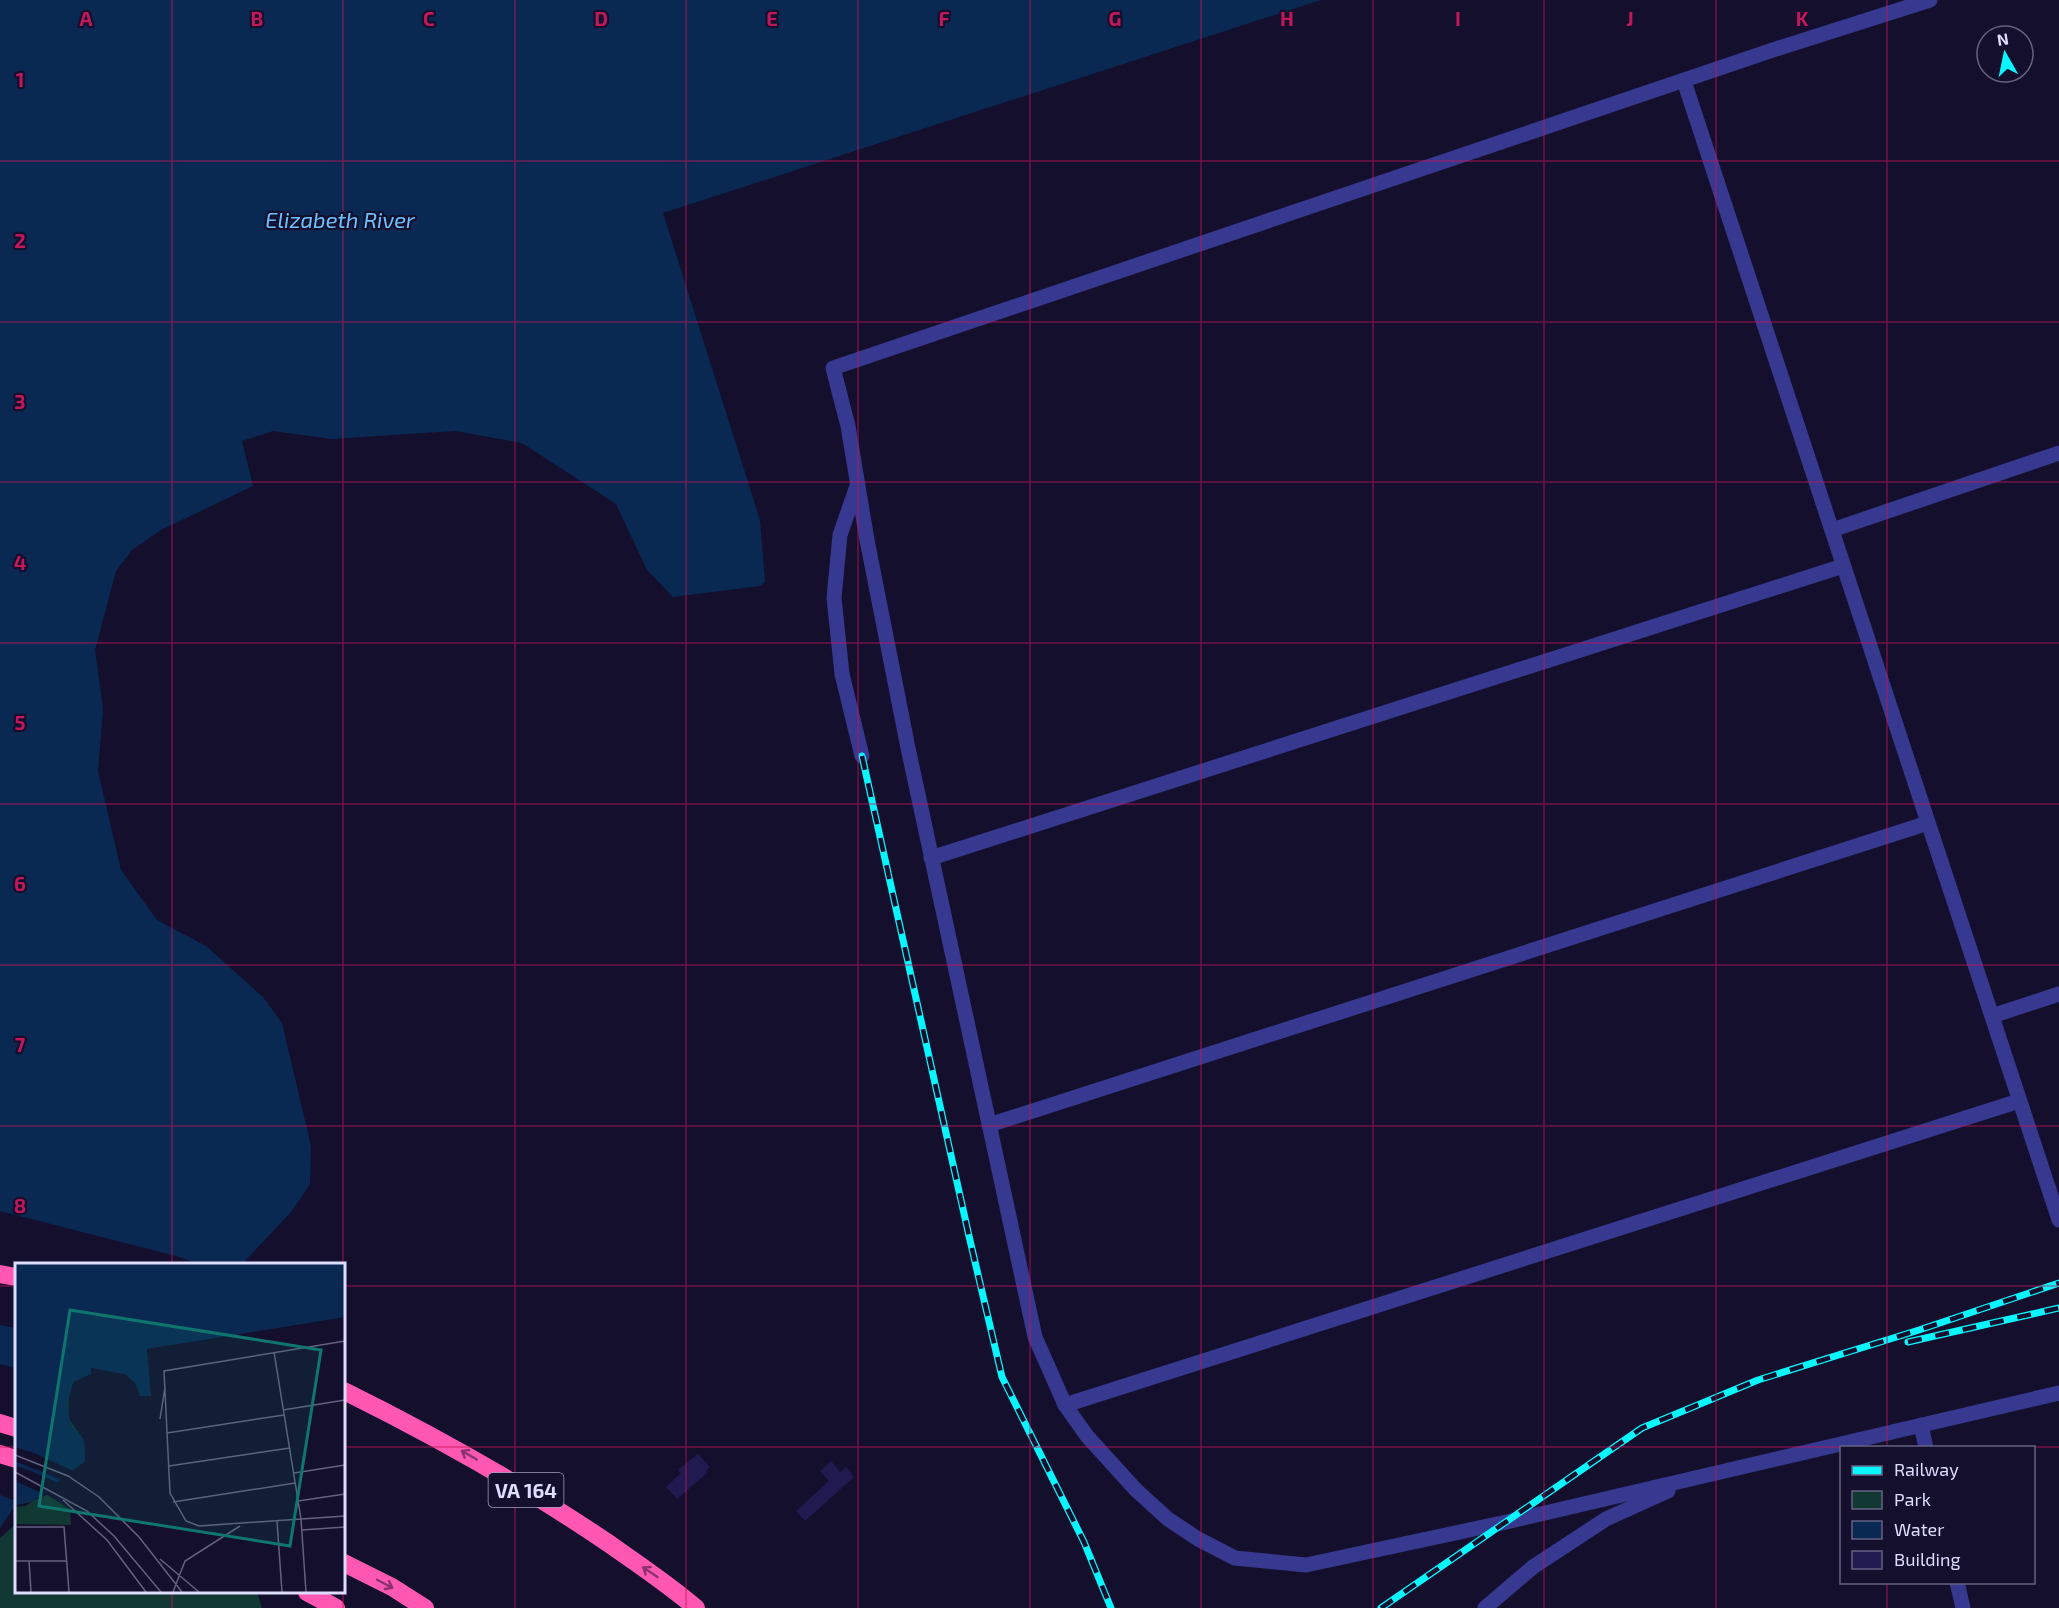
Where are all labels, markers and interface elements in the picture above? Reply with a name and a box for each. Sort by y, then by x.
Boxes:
text: A [79,6,93,30]
text: B [251,6,263,30]
text: C [423,6,435,30]
text: D [594,6,608,30]
text: E [766,6,778,30]
text: F [938,6,950,30]
text: G [1109,6,1121,30]
text: H [1280,6,1294,30]
text: I [1455,6,1461,30]
text: J [1626,6,1634,30]
text: K [1796,6,1809,30]
north arrow [1975,24,2035,84]
text: N [1995,28,2010,49]
text: 1 [16,67,24,91]
water label: Elizabeth River [265,206,416,232]
text: 2 [14,228,26,252]
text: 3 [14,389,26,413]
text: 4 [14,550,27,574]
text: 5 [14,710,26,734]
text: 6 [14,871,26,895]
text: 7 [15,1032,26,1056]
text: 8 [14,1193,26,1217]
inset map [15,1263,345,1593]
legend [1840,1446,2035,1584]
one-way arrow [460,1449,477,1461]
text: Railway [1894,1458,1959,1480]
road number: VA 164 [488,1473,564,1507]
text: Park [1894,1488,1931,1510]
text: Water [1894,1518,1944,1540]
text: Building [1894,1548,1961,1570]
one-way arrow [643,1566,659,1578]
one-way arrow [376,1578,393,1590]

